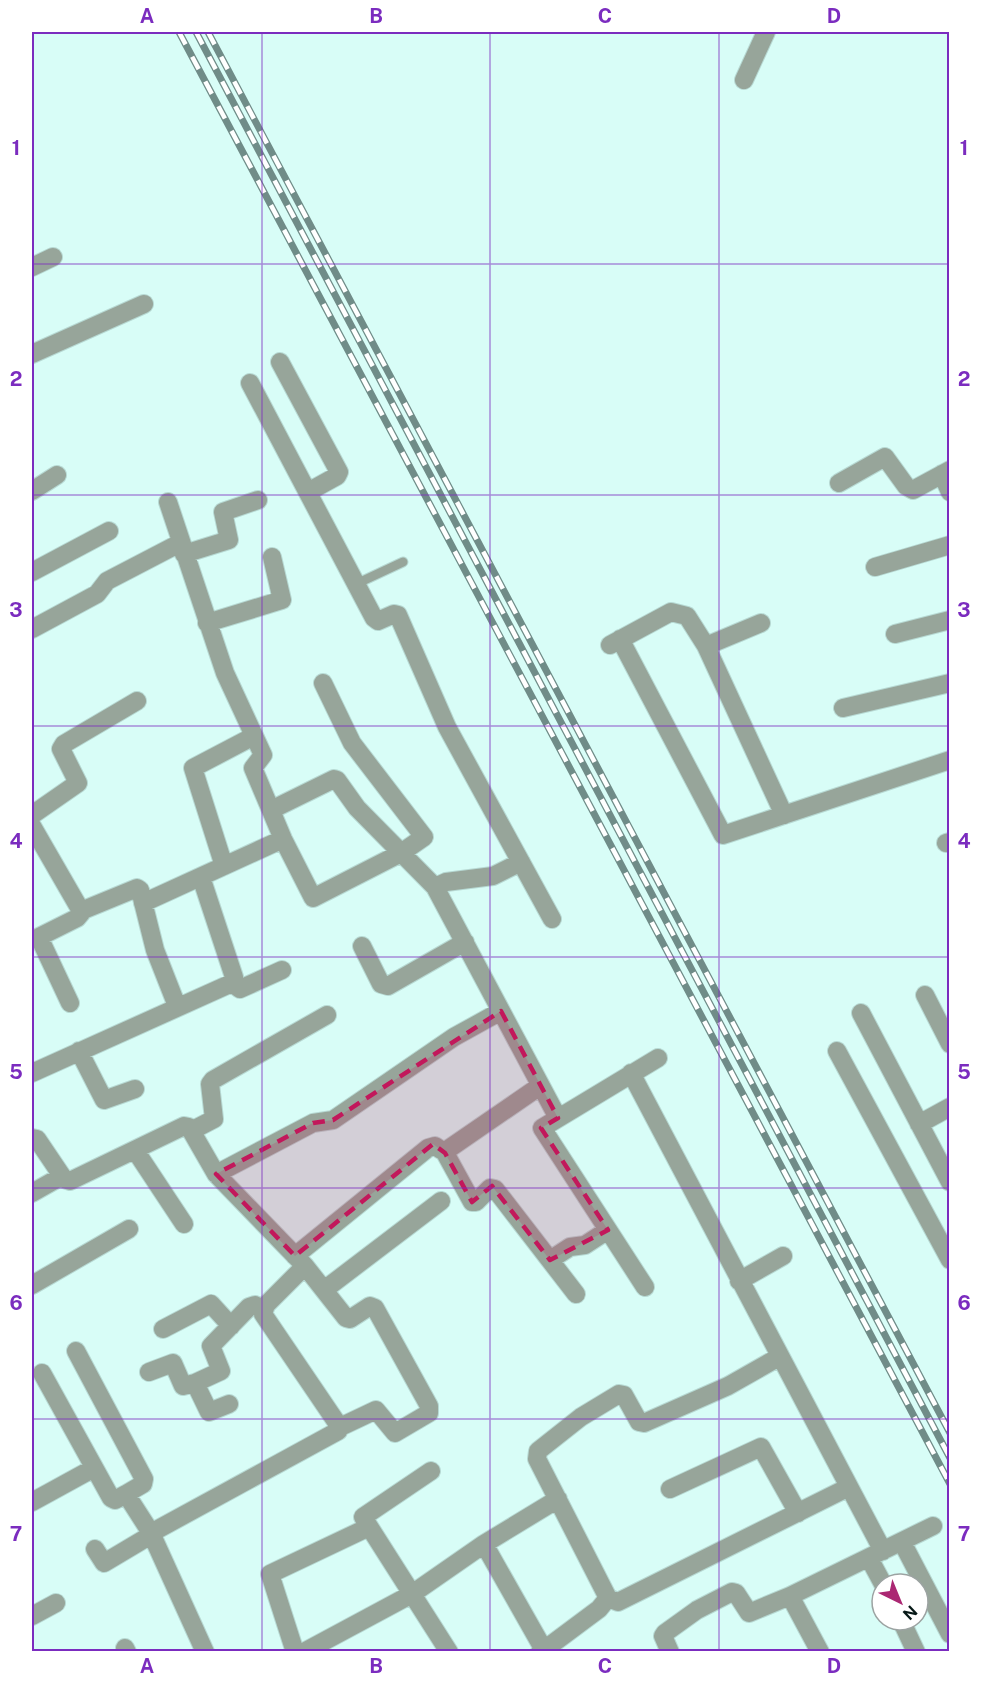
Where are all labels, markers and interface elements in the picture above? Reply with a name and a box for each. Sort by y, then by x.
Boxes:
text: A [140,4,154,28]
text: B [369,4,383,28]
text: C [598,4,612,28]
text: D [827,4,841,28]
text: 1 [12,136,20,160]
text: 1 [960,136,968,160]
text: 2 [10,367,22,391]
text: 2 [958,367,970,391]
text: 3 [9,598,23,622]
text: 3 [957,598,971,622]
text: 4 [9,829,23,853]
text: 4 [957,829,971,853]
text: 5 [9,1060,23,1084]
text: 5 [957,1060,971,1084]
text: 6 [9,1291,23,1315]
text: 6 [957,1291,971,1315]
text: 7 [10,1522,22,1546]
text: 7 [958,1522,970,1546]
north arrow [870,1572,930,1632]
text: N [899,1601,921,1624]
text: A [140,1654,154,1678]
text: B [369,1654,383,1678]
text: C [598,1654,612,1678]
text: D [827,1654,841,1678]

